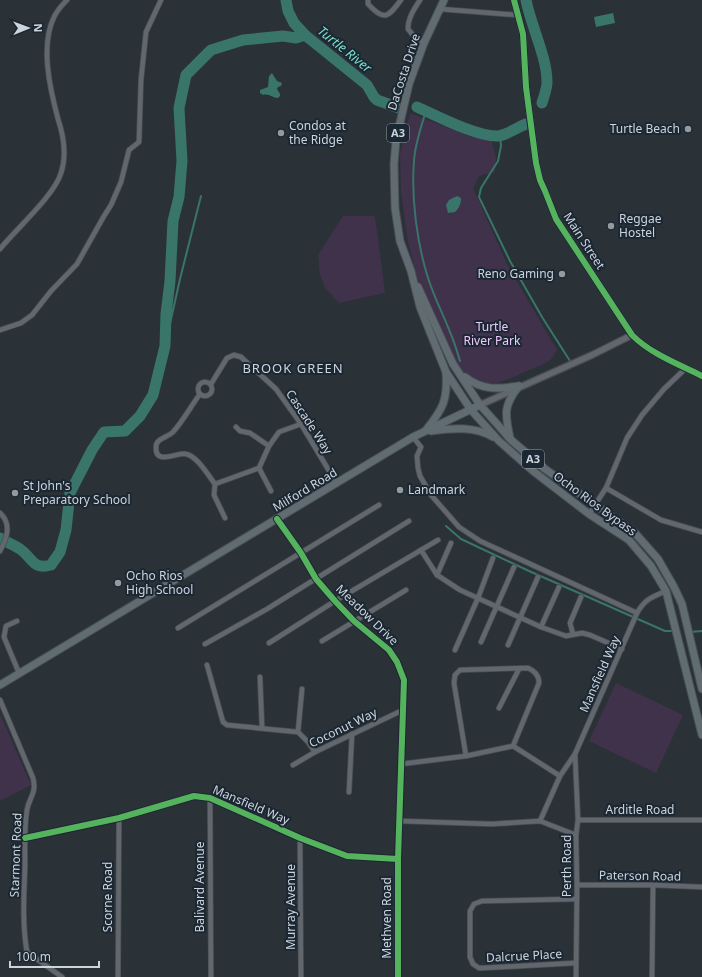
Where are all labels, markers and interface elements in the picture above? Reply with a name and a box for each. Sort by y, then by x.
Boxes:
north arrow [8,8,48,48]
water label: Turtle River [314,22,376,77]
text: N [31,23,46,32]
street label: DaCosta Drive [383,31,424,112]
place label: Condos at the Ridge [289,117,347,148]
place label: Turtle Beach [610,120,680,137]
road number: A3 [387,124,409,142]
marker: Turtle Beach [683,124,693,134]
marker: Condos at the Ridge [276,128,286,138]
street label: Main Street [560,209,610,273]
place label: Reggae Hostel [619,210,662,241]
marker: Reggae Hostel [606,221,616,231]
place label: Reno Gaming [477,265,554,282]
marker: Reno Gaming [557,269,567,279]
park label: Turtle River Park [464,318,521,349]
district label: BROOK GREEN [242,359,344,377]
street label: Cascade Way [282,386,337,458]
road number: A3 [522,450,544,468]
street label: Milford Road [269,464,340,516]
street label: Ocho Rios Bypass [550,468,641,540]
place label: St John's Preparatory School [23,477,130,508]
place label: Landmark [408,481,466,498]
marker: Landmark [395,485,405,495]
marker: St John's Preparatory School [10,488,20,498]
place label: Ocho Rios High School [126,567,193,598]
marker: Ocho Rios High School [113,578,123,588]
street label: Meadow Drive [332,580,403,649]
street label: Mansfield Way [575,632,624,715]
street label: Coconut Way [306,703,381,751]
street label: Mansfield Way [210,781,293,829]
street label: Arditle Road [605,801,675,818]
street label: Starmont Road [6,812,25,898]
street label: Perth Road [558,835,575,897]
street label: Balivard Avenue [191,841,208,932]
street label: Scorne Road [99,862,116,932]
street label: Murray Avenue [282,864,299,950]
street label: Paterson Road [599,866,681,885]
street label: Methven Road [378,877,395,959]
scale bar [10,943,99,969]
street label: Dalcrue Place [485,945,563,966]
text: 100 m [16,948,51,965]

